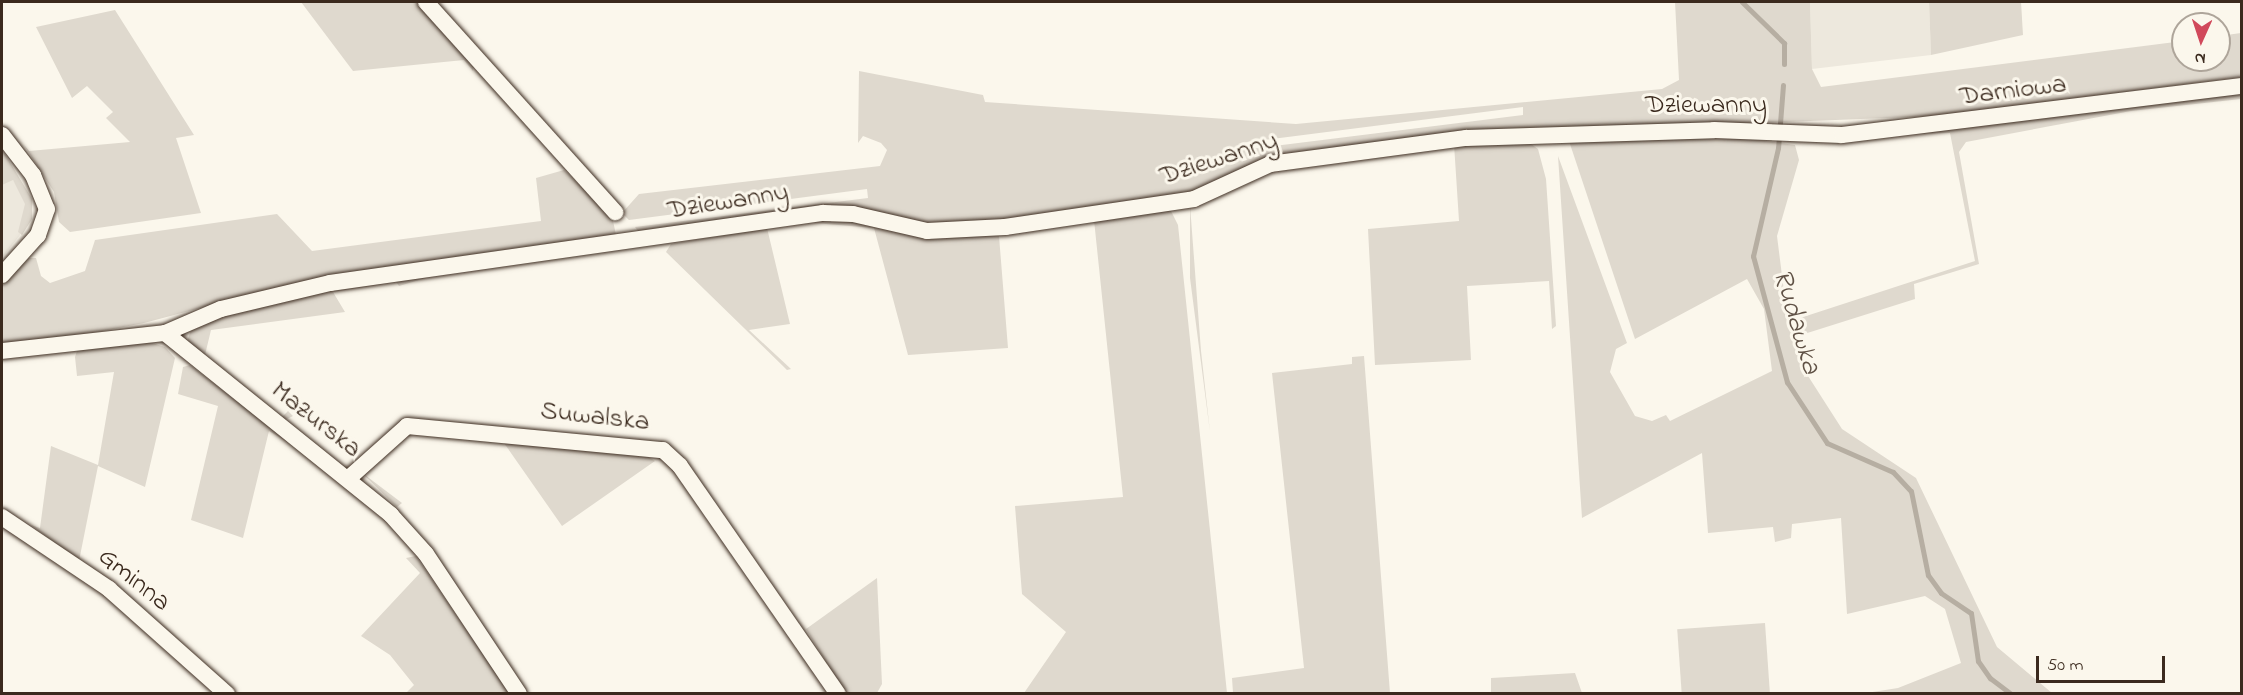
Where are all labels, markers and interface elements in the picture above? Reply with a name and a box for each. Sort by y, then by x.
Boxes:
north arrow [2171,12,2231,72]
text: N [2194,46,2206,70]
street label: Darniowa [1958,68,2068,114]
street label: Dziewanny [1645,90,1767,122]
street label: Dziewanny [1156,125,1282,193]
street label: Dziewanny [665,176,791,228]
water label: Rudawka [1763,266,1827,378]
street label: Mazurska [264,375,368,465]
street label: Suwalska [539,395,651,439]
street label: Gminna [91,541,177,619]
scale bar [2039,644,2168,682]
text: 50 m [2047,653,2084,679]

